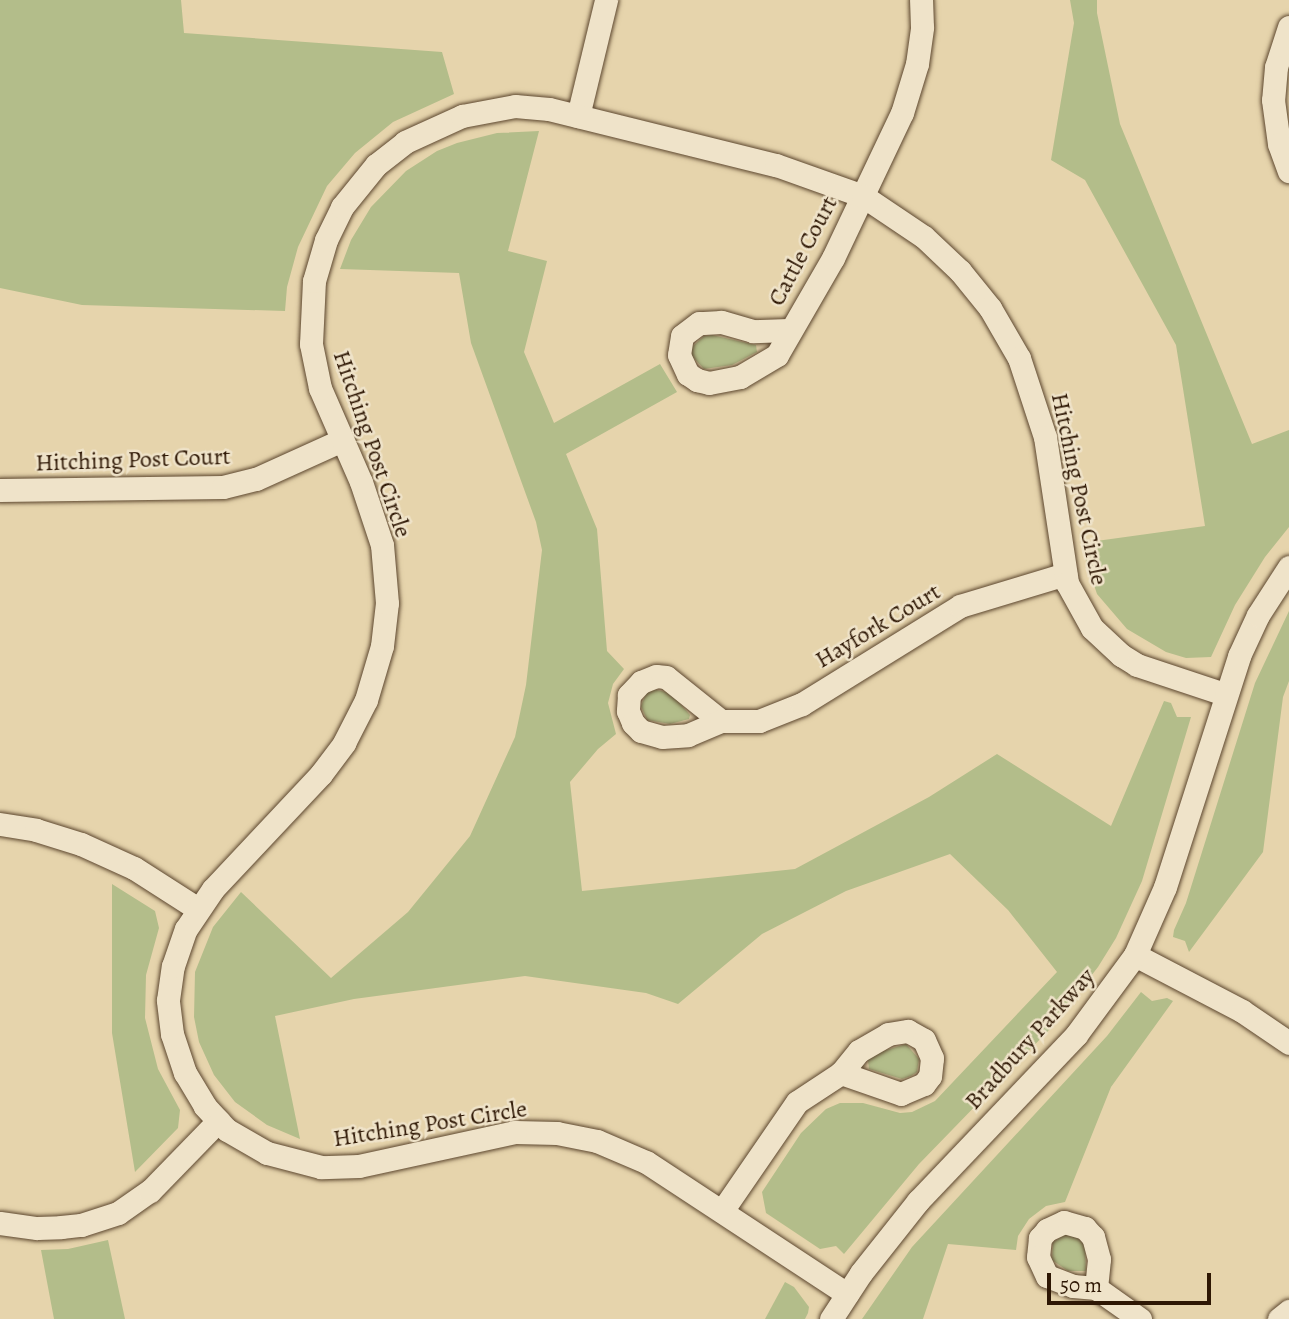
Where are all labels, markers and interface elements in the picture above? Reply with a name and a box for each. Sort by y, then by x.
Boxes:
street label: Cattle Court [762,191,844,311]
street label: Hitching Post Circle [327,347,417,541]
street label: Hitching Post Circle [1045,390,1113,588]
street label: Hitching Post Court [35,442,231,478]
street label: Hayfork Court [810,577,946,675]
street label: Bradbury Parkway [959,962,1101,1116]
street label: Hitching Post Circle [331,1094,529,1154]
scale bar [1051,1260,1216,1304]
text: 50 m [1060,1271,1102,1299]

